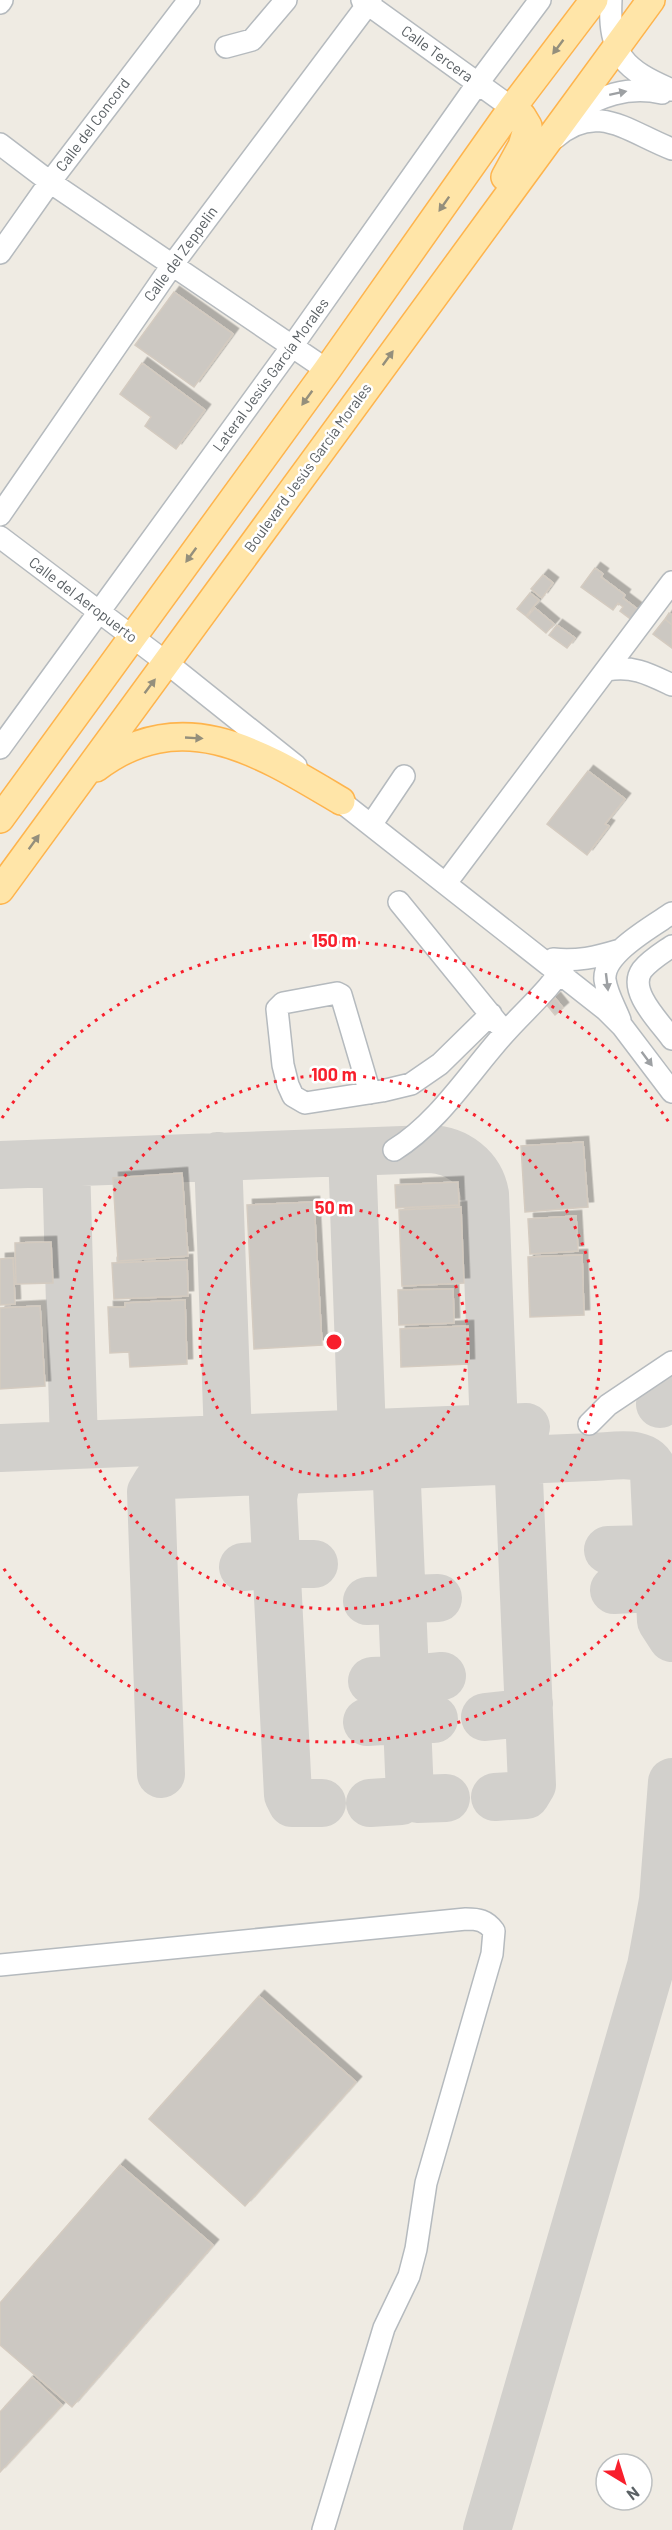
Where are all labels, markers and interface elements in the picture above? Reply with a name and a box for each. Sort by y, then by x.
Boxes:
street label: Calle Tercera [398,21,477,85]
one-way arrow [553,39,565,54]
street label: Calle del Concord [51,74,133,175]
one-way arrow [609,87,628,97]
one-way arrow [438,196,450,212]
street label: Calle del Zeppelin [140,202,221,305]
street label: Lateral Jesús García Morales [208,294,332,455]
one-way arrow [382,350,394,366]
street label: Boulevard Jesús García Morales [240,379,375,555]
one-way arrow [301,390,313,405]
one-way arrow [185,546,197,562]
street label: Calle del Aeropuerto [26,553,141,646]
one-way arrow [144,678,156,694]
one-way arrow [184,733,203,743]
one-way arrow [28,835,40,851]
text: 150 m [312,929,356,951]
one-way arrow [602,973,612,992]
one-way arrow [641,1051,653,1067]
text: 100 m [311,1063,357,1085]
text: 50 m [315,1196,353,1218]
centre of rings [324,1332,344,1352]
north arrow [594,2452,654,2512]
text: N [624,2483,644,2505]

